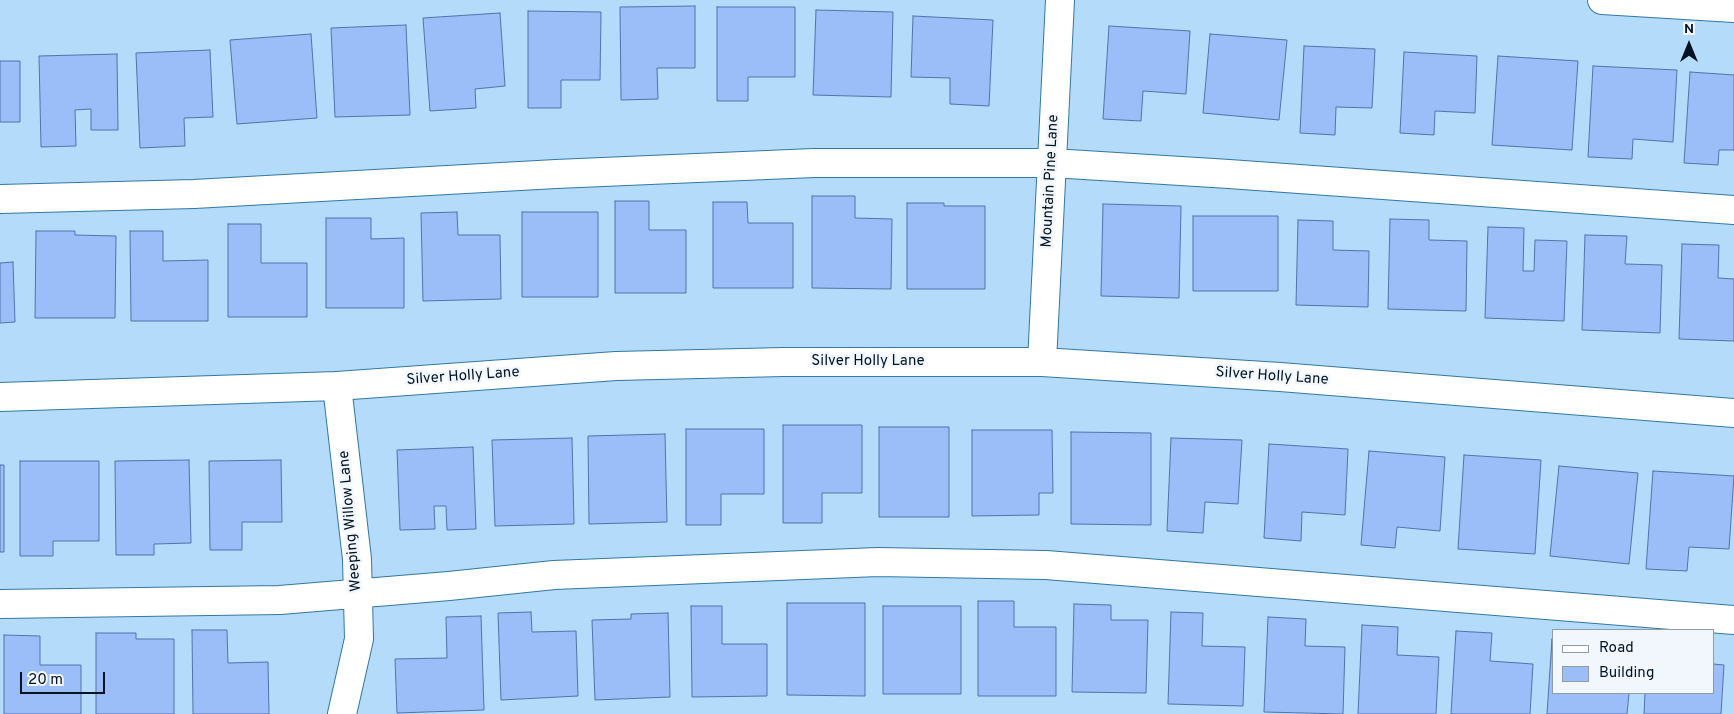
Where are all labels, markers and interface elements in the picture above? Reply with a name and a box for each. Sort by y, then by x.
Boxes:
north arrow [1664,20,1714,70]
text: N [1684,21,1694,38]
street label: Mountain Pine Lane [1039,114,1063,248]
street label: Silver Holly Lane [811,353,925,371]
street label: Silver Holly Lane [406,364,520,390]
street label: Silver Holly Lane [1215,364,1329,390]
street label: Weeping Willow Lane [336,450,366,592]
legend [1552,629,1714,694]
text: Road [1599,639,1634,658]
scale bar [22,662,108,694]
text: Building [1599,664,1654,683]
text: 20 m [28,671,63,690]

